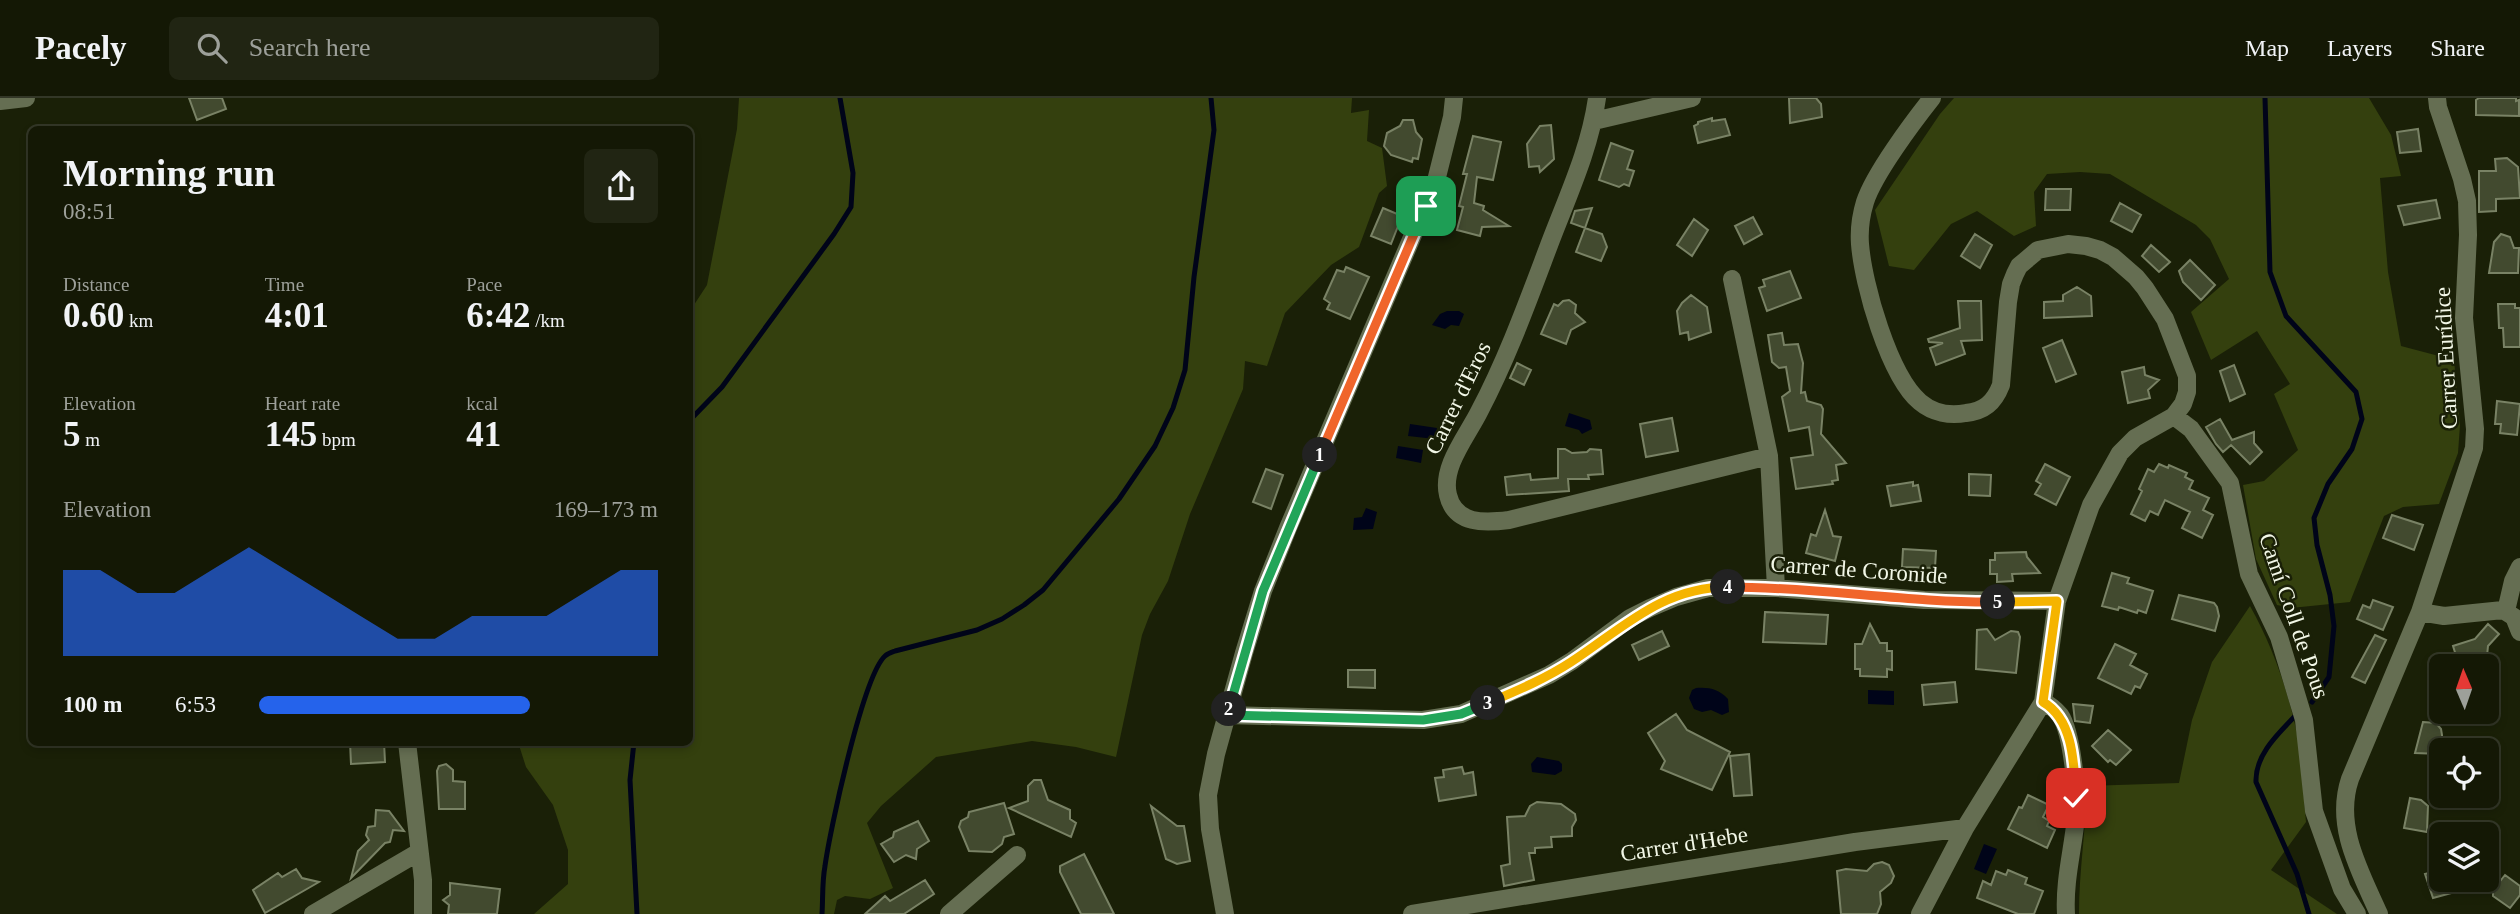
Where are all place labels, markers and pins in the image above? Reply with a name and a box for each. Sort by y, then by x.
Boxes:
pin [1396,176,1456,236]
pin: 1 [1302,438,1338,472]
pin: 4 [1710,570,1746,604]
pin: 5 [1980,584,2016,620]
pin: 3 [1470,686,1506,720]
pin: 2 [1212,692,1246,726]
pin [2046,768,2106,828]

